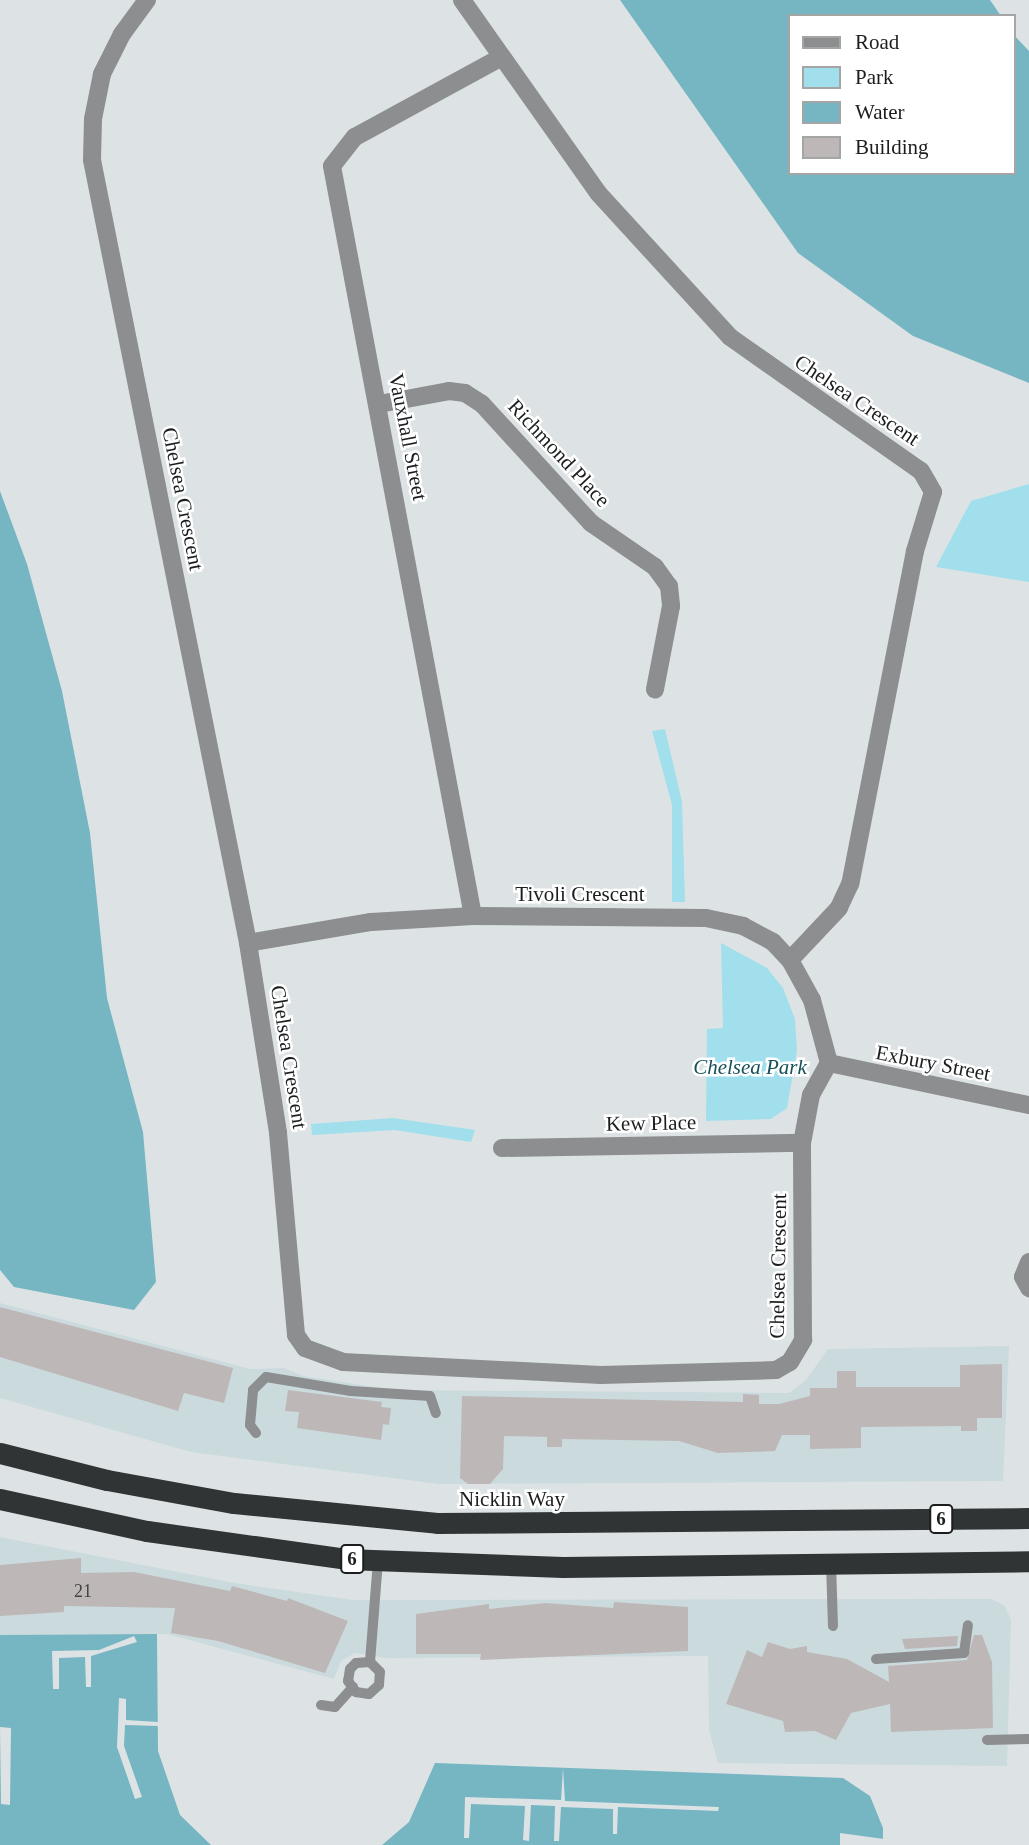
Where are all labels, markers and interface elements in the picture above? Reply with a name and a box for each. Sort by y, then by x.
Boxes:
legend [788,14,1015,175]
text: Road [855,30,899,54]
text: Park [855,65,894,89]
text: Water [855,100,905,124]
text: Building [855,135,929,159]
street label: Chelsea Crescent [790,349,924,451]
street label: Vauxhall Street [383,371,433,503]
street label: Richmond Place [503,394,615,512]
street label: Chelsea Crescent [157,425,209,573]
street label: Tivoli Crescent [515,881,645,907]
street label: Chelsea Crescent [265,983,313,1131]
street label: Exbury Street [874,1040,992,1086]
park label: Chelsea Park [693,1054,807,1080]
street label: Kew Place [606,1110,696,1136]
street label: Chelsea Crescent [764,1193,792,1339]
street label: Nicklin Way [459,1486,565,1512]
road number: 6 [929,1504,953,1534]
road number: 6 [340,1544,364,1574]
house number: 21 [74,1580,92,1602]

